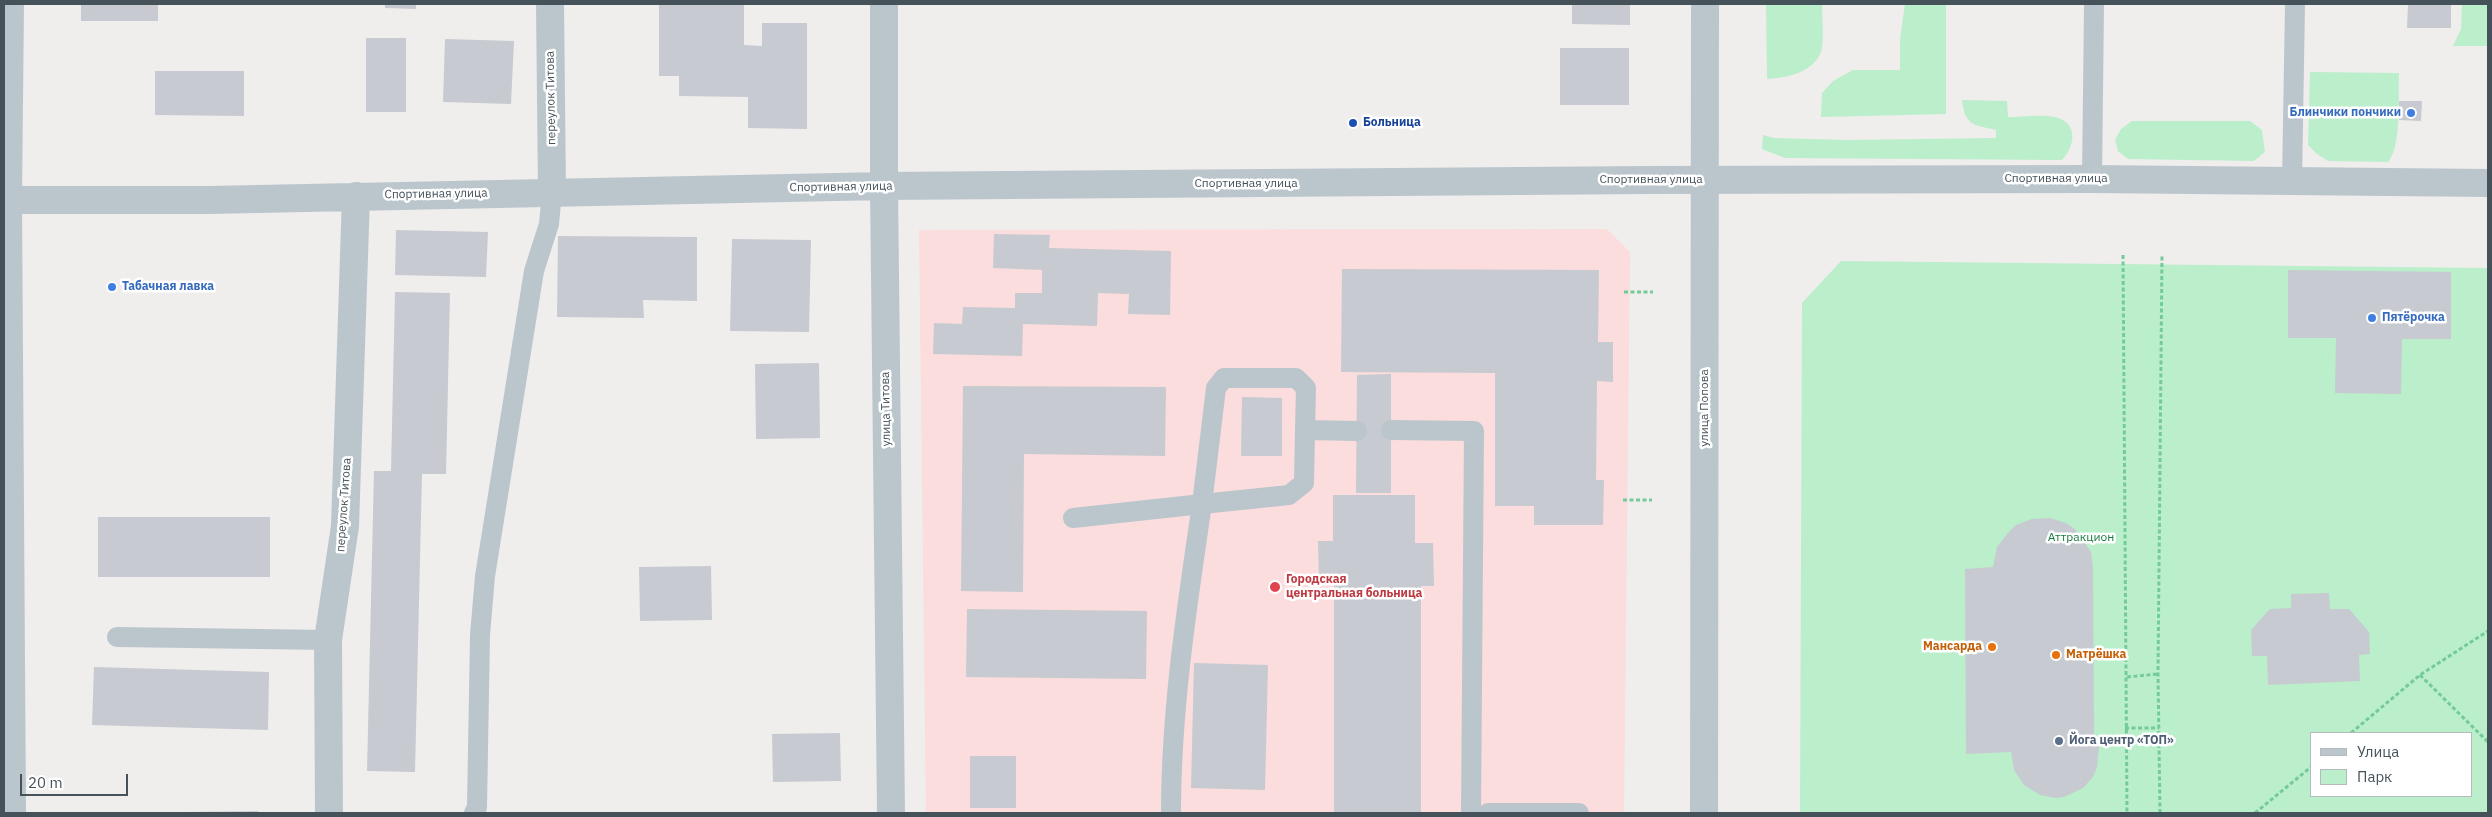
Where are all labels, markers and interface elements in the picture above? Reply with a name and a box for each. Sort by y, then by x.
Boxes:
street label: переулок Титова [543,51,559,145]
place label: Блинчики пончики [2290,106,2401,120]
marker: Блинчики пончики [2405,107,2417,119]
place label: Больница [1363,116,1421,130]
marker: Больница [1347,117,1359,129]
street label: Спортивная улица [2004,172,2108,186]
street label: Спортивная улица [1599,173,1703,187]
street label: Спортивная улица [1194,177,1298,191]
street label: Спортивная улица [789,179,893,195]
street label: Спортивная улица [384,186,488,202]
place label: Табачная лавка [122,280,214,294]
marker: Табачная лавка [106,281,118,293]
place label: Пятёрочка [2382,311,2445,325]
marker: Пятёрочка [2366,312,2378,324]
street label: улица Попова [1698,369,1712,447]
street label: улица Титова [878,372,894,446]
street label: переулок Титова [334,457,354,553]
park label: Аттракцион [2048,531,2114,545]
place label: Городская центральная больница [1286,573,1422,601]
marker: Городская центральная больница [1268,580,1282,594]
place label: Мансарда [1923,640,1982,654]
marker: Мансарда [1986,641,1998,653]
place label: Матрёшка [2066,648,2126,662]
marker: Матрёшка [2050,649,2062,661]
legend [2310,732,2472,797]
place label: Йога центр «ТОП» [2069,734,2174,748]
marker: Йога центр «ТОП» [2053,735,2065,747]
text: Улица [2357,742,2399,761]
scale bar [22,764,130,796]
text: Парк [2357,767,2392,786]
text: 20 m [28,773,63,792]

